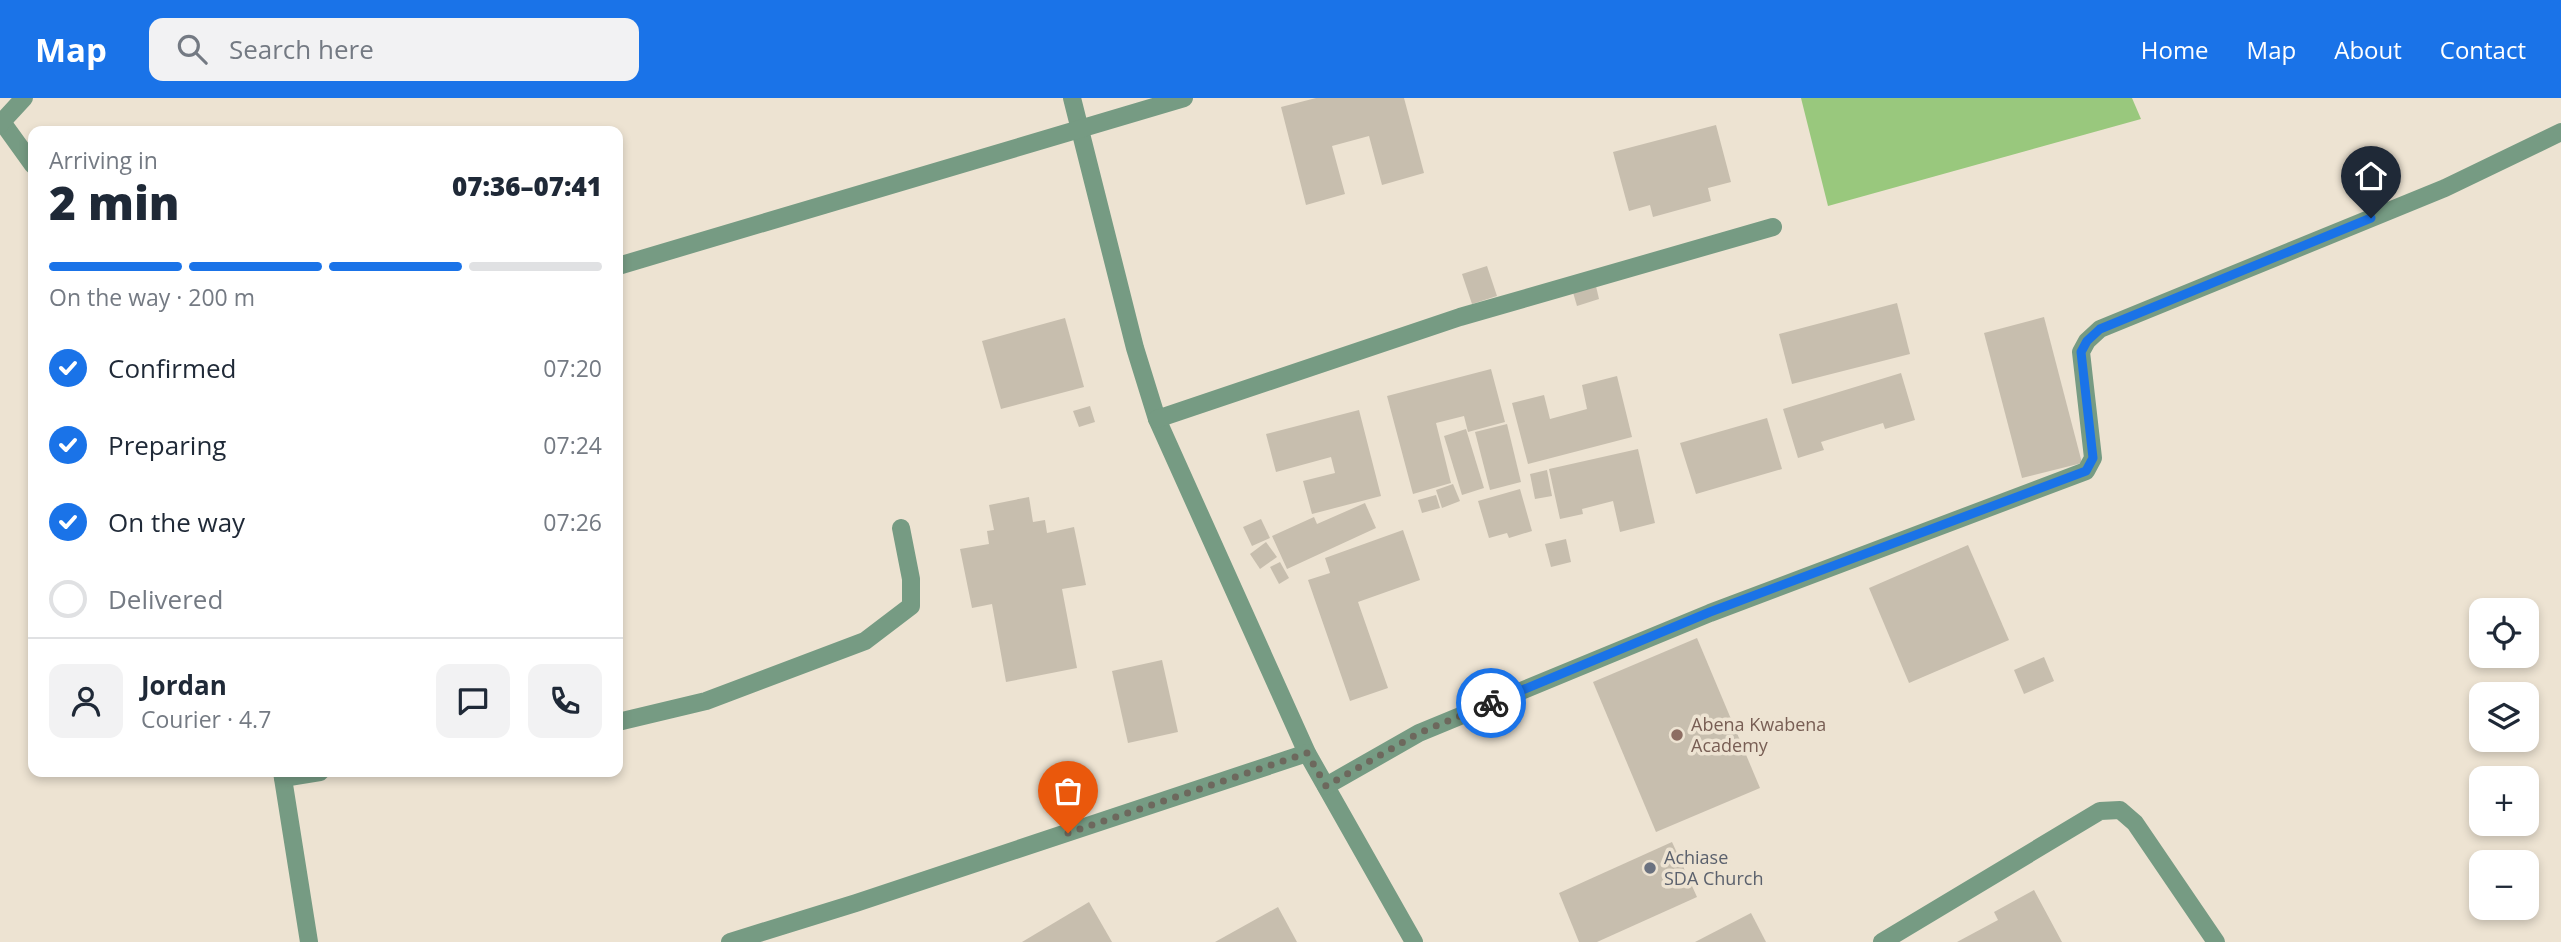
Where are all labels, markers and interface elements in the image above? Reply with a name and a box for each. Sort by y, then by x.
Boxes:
search box [149,18,639,81]
text: Map [35,27,107,72]
icon: search [173,30,211,68]
text: Search here [229,31,374,67]
text: Home [2141,33,2209,66]
text: Map [2247,33,2296,66]
text: About [2334,33,2402,66]
text: Contact [2440,33,2526,66]
text: Arriving in [49,144,158,176]
pin [2341,146,2401,218]
icon: home [2352,157,2390,195]
text: 07:36–07:41 [452,168,602,204]
text: 2 min [49,171,180,233]
text: On the way · 200 m [49,281,255,313]
icon: check [49,349,87,387]
text: Confirmed [108,350,236,386]
text: 07:20 [543,352,602,384]
icon: check [49,426,87,464]
text: Preparing [108,427,226,463]
text: 07:24 [543,429,602,461]
icon: check [49,503,87,541]
text: On the way [108,504,245,540]
text: 07:26 [543,506,602,538]
text: Delivered [108,581,223,617]
map controls [2469,598,2539,920]
button: locate [2469,598,2539,668]
button: person [49,664,123,738]
button: chat [436,664,510,738]
button: phone [528,664,602,738]
text: Jordan [141,667,227,703]
courier [1456,668,1526,738]
button: layers [2469,682,2539,752]
icon: bike [1472,684,1510,722]
text: Courier · 4.7 [141,703,271,735]
place label: Abena Kwabena Academy [1691,712,1826,757]
marker: Abena Kwabena Academy [1669,727,1685,743]
pin [1038,761,1098,833]
button: + [2469,766,2539,836]
icon: bag [1049,772,1087,810]
place label: Achiase SDA Church [1664,845,1763,890]
button: − [2469,850,2539,920]
marker: Achiase SDA Church [1642,860,1658,876]

